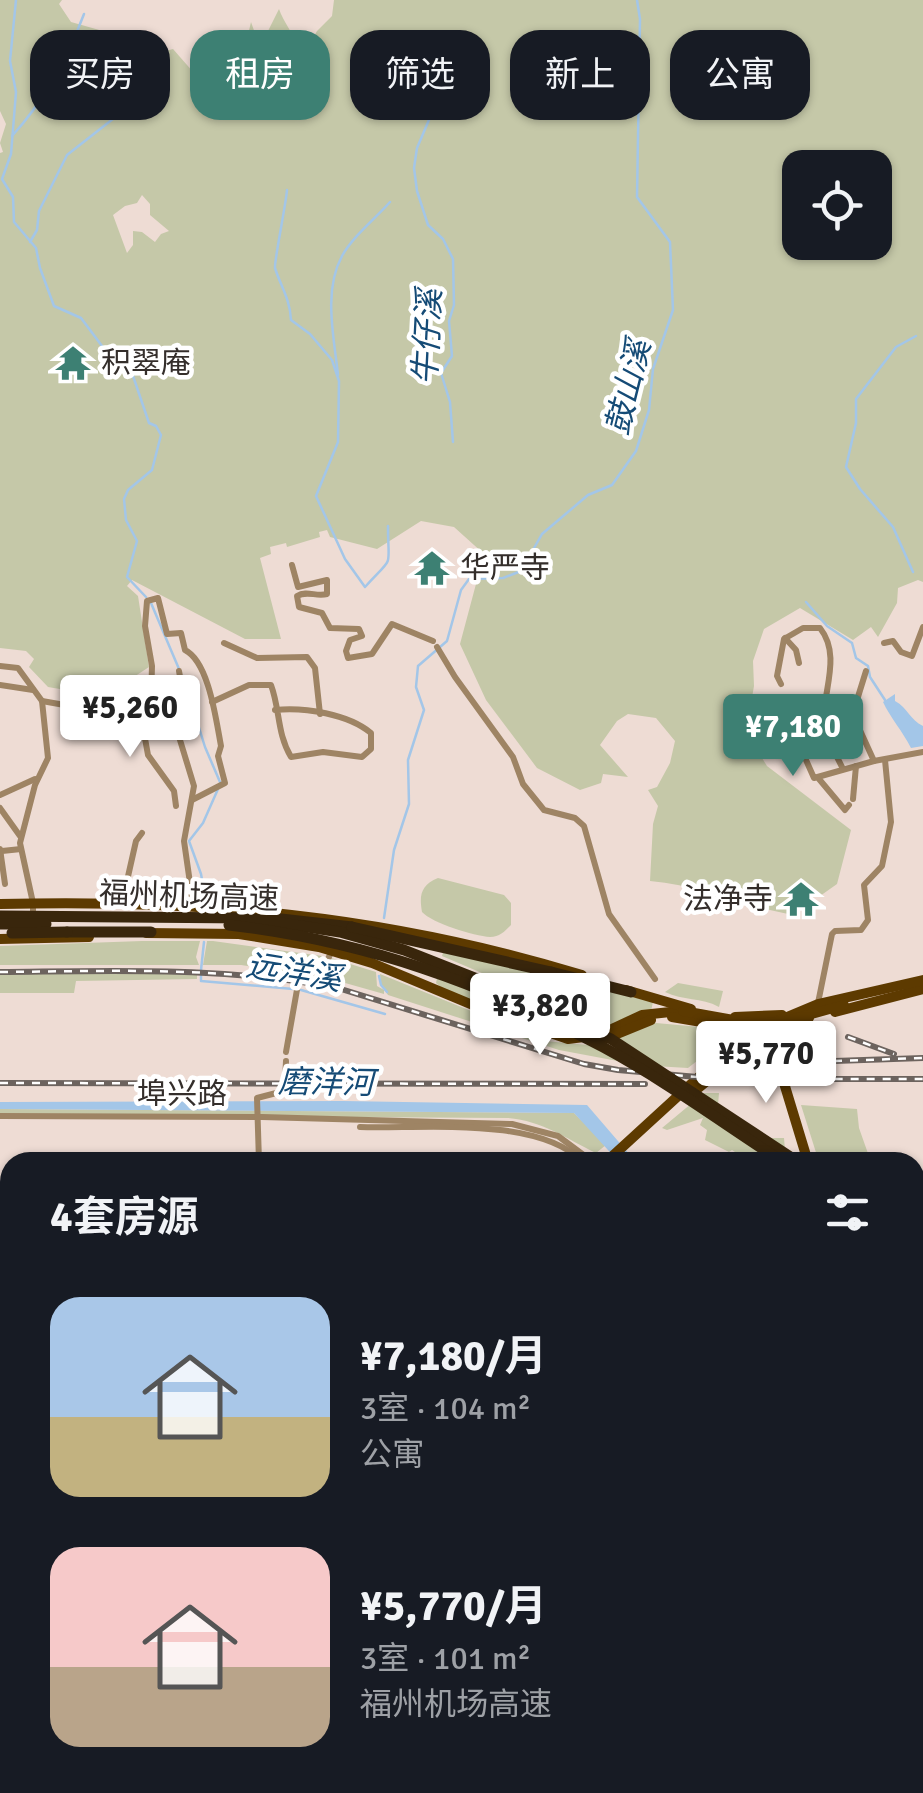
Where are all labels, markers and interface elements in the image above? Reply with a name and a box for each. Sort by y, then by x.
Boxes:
chip: 买房 [30,30,170,120]
chip: 租房 [190,30,330,120]
chip: 筛选 [350,30,490,120]
chip: 新上 [510,30,650,120]
chip: 公寓 [670,30,810,120]
map controls [782,150,892,260]
button: locate [782,150,892,260]
water label: 牛仔溪 [406,285,450,386]
water label: 鼓山溪 [598,333,660,438]
temple icon: 积翠庵 [54,344,92,382]
place label: 积翠庵 [101,345,191,382]
temple icon: 华严寺 [413,549,451,587]
place label: 华严寺 [460,550,550,587]
pin: ¥5,260 [49,675,211,760]
text: ¥5,260 [82,688,178,727]
pin: ¥7,180 [712,694,874,779]
text: ¥7,180 [745,707,841,746]
street label: 福州机场高速 [98,875,280,918]
temple icon: 法净寺 [782,880,820,918]
place label: 法净寺 [683,881,773,918]
water label: 远洋溪 [243,946,347,1000]
pin: ¥3,820 [459,973,621,1058]
text: ¥3,820 [492,986,588,1025]
pin: ¥5,770 [685,1021,847,1106]
text: ¥5,770 [718,1034,814,1073]
water label: 磨洋河 [278,1062,380,1103]
street label: 埠兴路 [137,1076,227,1113]
icon: filters [820,1185,875,1240]
text: 4套房源 [50,1192,199,1243]
text: ¥7,180/月 [360,1331,547,1382]
icon: home [130,1337,250,1457]
text: 3室 · 104 m² [360,1389,531,1428]
text: 公寓 [360,1435,424,1474]
text: ¥5,770/月 [360,1581,547,1632]
icon: home [130,1587,250,1707]
text: 3室 · 101 m² [360,1639,531,1678]
text: 福州机场高速 [360,1685,552,1724]

